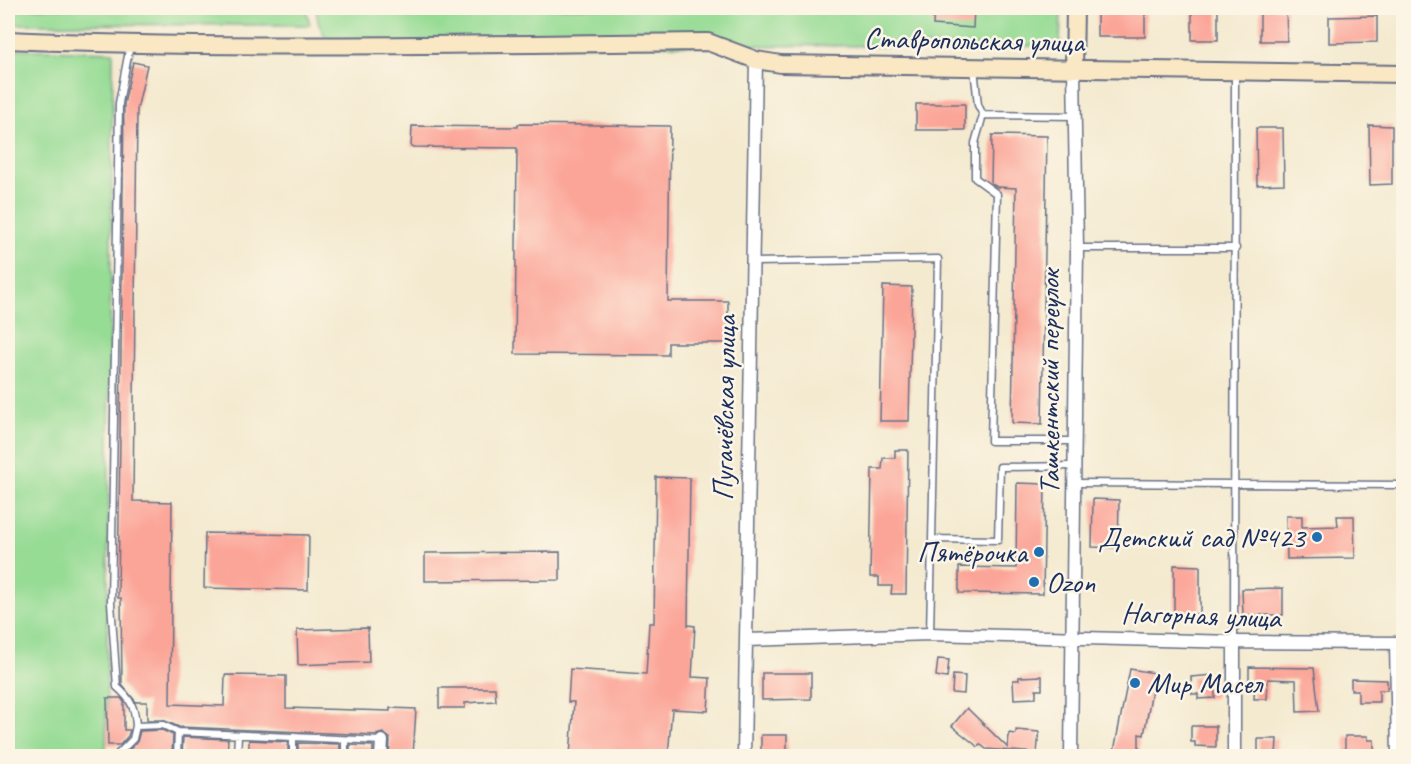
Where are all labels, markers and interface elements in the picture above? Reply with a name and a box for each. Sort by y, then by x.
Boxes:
street label: Ставропольская улица [864,19,1086,61]
street label: Ташкентский переулок [1030,266,1068,495]
street label: Пугачёвская улица [703,313,745,501]
place label: Детский сад №423 [1098,518,1307,556]
marker: Детский сад №423 [1310,530,1324,544]
place label: Пятёрочка [917,533,1029,571]
marker: Пятёрочка [1032,545,1046,559]
place label: Ozon [1046,563,1096,601]
marker: Ozon [1027,575,1041,589]
street label: Нагорная улица [1121,593,1283,637]
place label: Мир Масел [1147,664,1264,702]
marker: Мир Масел [1128,676,1142,690]

